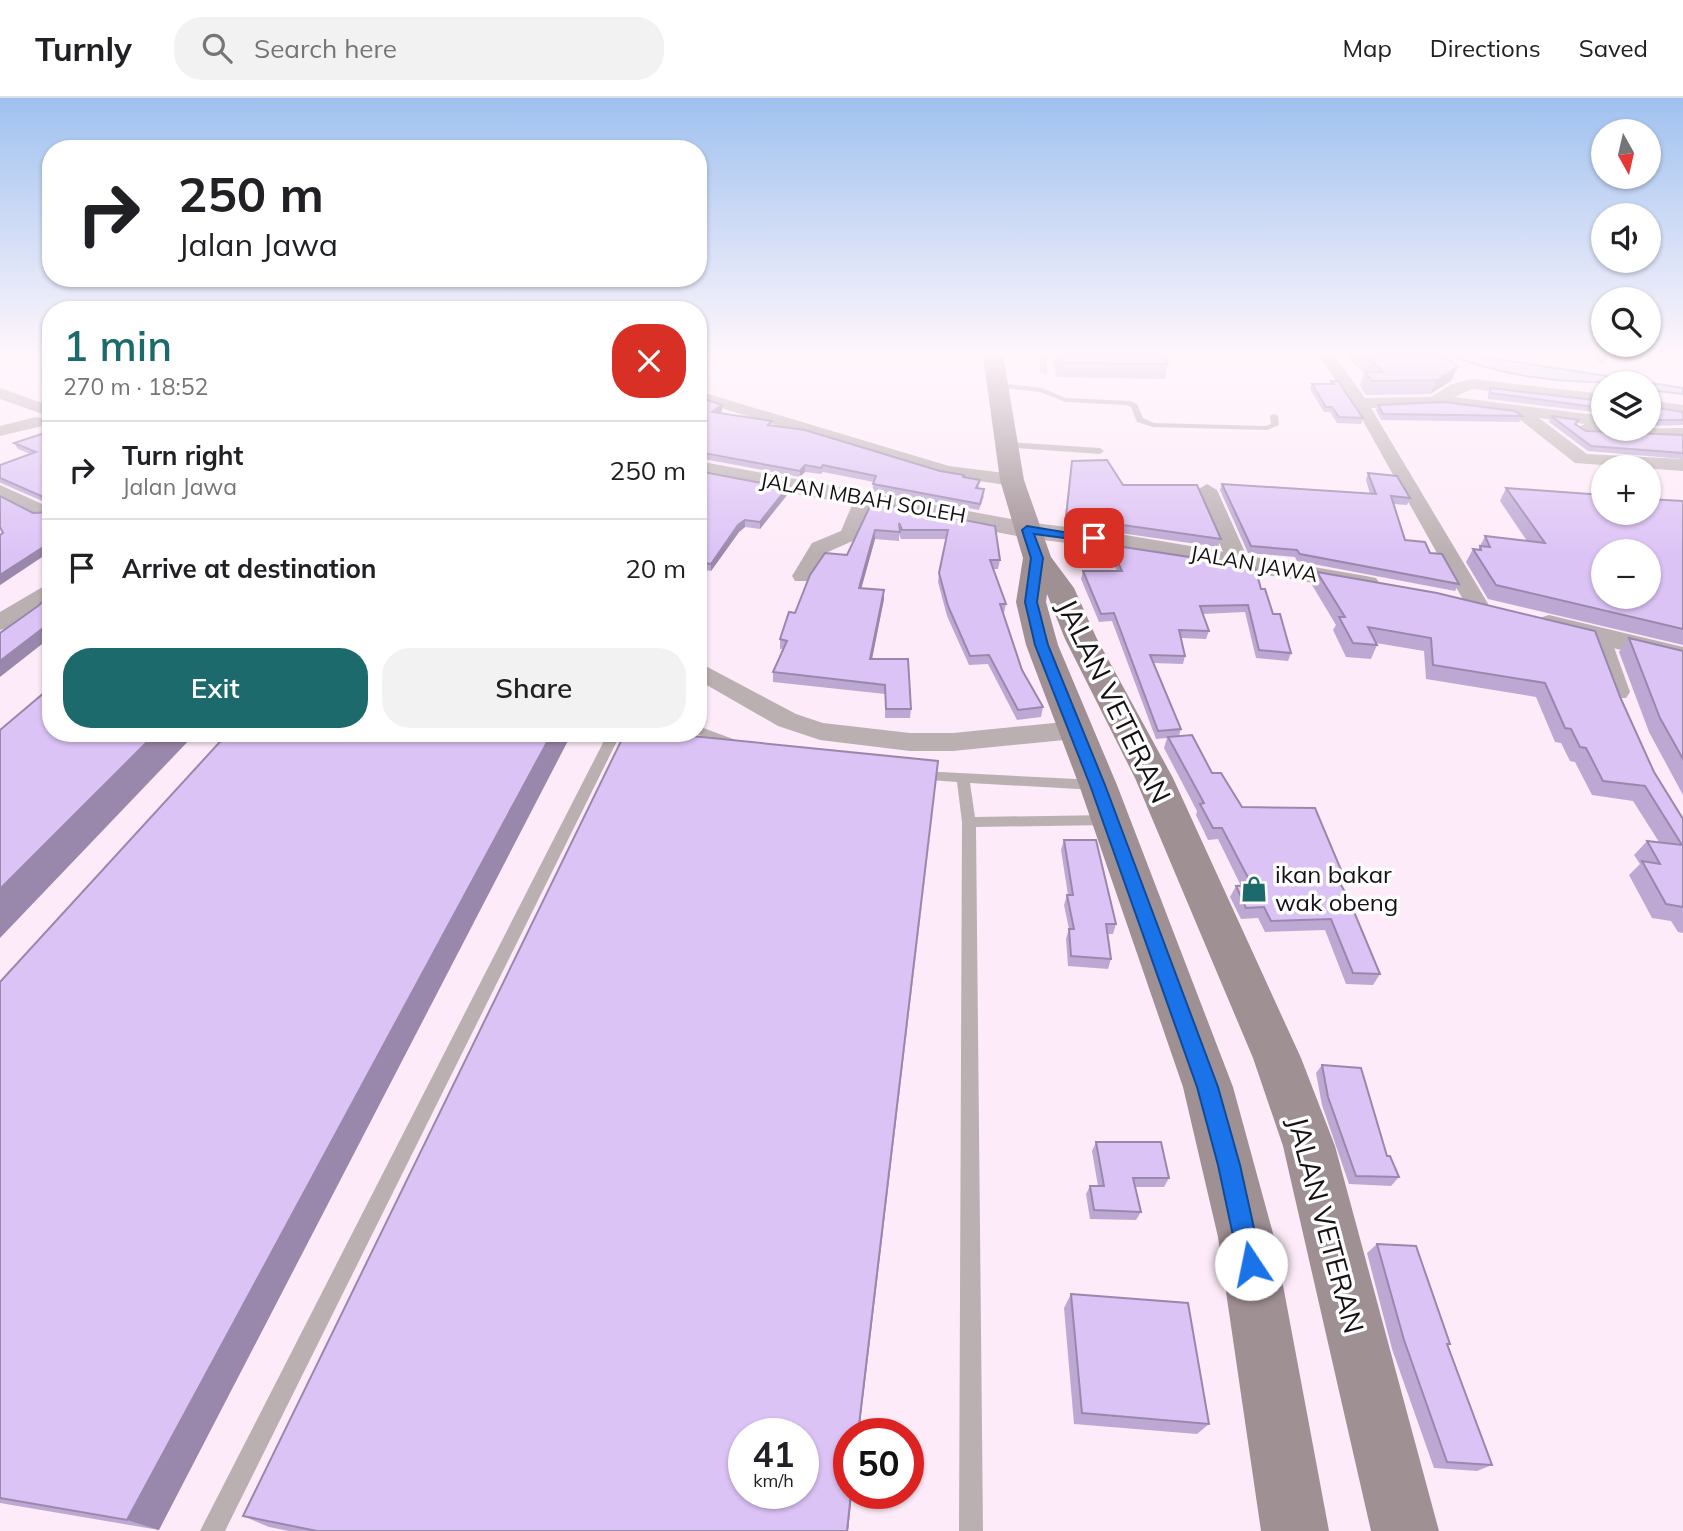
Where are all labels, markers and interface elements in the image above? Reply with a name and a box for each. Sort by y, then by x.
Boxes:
search box [174,17,664,80]
text: Turnly [35,28,132,69]
icon: search [198,29,236,67]
text: Search here [254,32,397,65]
text: Map [1342,33,1392,63]
text: Directions [1430,33,1541,63]
text: Saved [1579,33,1648,63]
north arrow [1591,119,1661,189]
map controls [1591,119,1661,609]
text: 250 m [178,163,324,224]
icon: right [63,168,154,259]
button: sound [1591,203,1661,273]
text: Jalan Jawa [178,224,338,264]
button: search [1591,287,1661,357]
text: 1 min [63,319,172,372]
button: close [612,324,686,398]
button: layers [1591,371,1661,441]
text: 270 m · 18:52 [63,372,208,401]
text: Turn right [122,439,243,472]
icon: right [63,451,101,489]
text: 250 m [610,454,686,487]
button: + [1591,455,1661,525]
street label: JALAN MBAH SOLEH [758,466,968,528]
text: Jalan Jawa [122,472,237,501]
pin [1064,508,1124,568]
icon: arrive [1075,519,1113,557]
street label: JALAN JAWA [1188,539,1320,587]
button: − [1591,539,1661,609]
icon: arrive [63,549,101,587]
text: Arrive at destination [122,552,377,585]
text: 20 m [625,552,686,585]
street label: JALAN VETERAN [1050,593,1179,809]
button: Exit [63,648,368,728]
button: Share [382,648,686,728]
place label: ikan bakar wak obeng [1275,859,1398,917]
shop icon: ikan bakar wak obeng [1239,874,1269,904]
street label: JALAN VETERAN [1281,1113,1372,1337]
position arrow [1214,1227,1288,1301]
speed limit sign: 50 [833,1418,924,1509]
text: 41 [752,1432,795,1476]
text: km/h [753,1469,794,1492]

